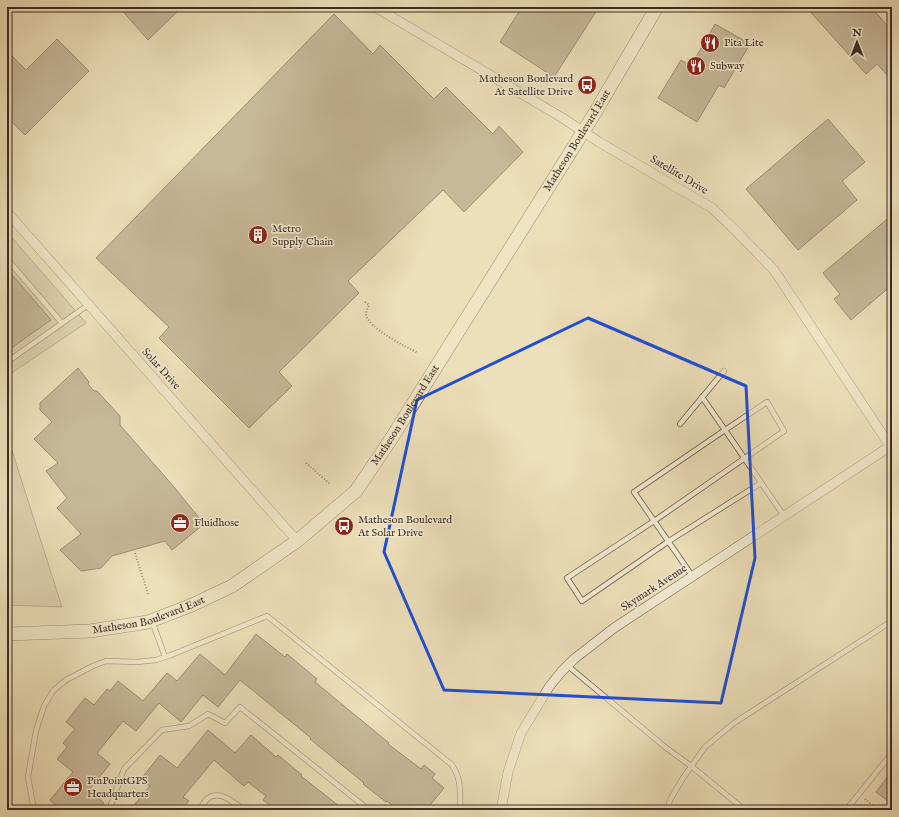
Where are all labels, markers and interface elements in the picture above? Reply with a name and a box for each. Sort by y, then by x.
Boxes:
north arrow [837,22,877,62]
text: N [851,26,862,40]
restaurant icon: Pita Lite [699,32,721,54]
place label: Pita Lite [724,36,764,50]
restaurant icon: Subway [685,55,707,77]
place label: Subway [710,59,745,73]
place label: Matheson Boulevard At Satellite Drive [479,72,573,99]
bus stop icon: Matheson Boulevard At Satellite Drive [576,74,598,96]
street label: Matheson Boulevard East [541,87,614,194]
street label: Satellite Drive [648,152,710,198]
place label: Metro Supply Chain [272,222,333,249]
building icon: Metro Supply Chain [247,224,269,246]
street label: Solar Drive [139,345,183,393]
street label: Matheson Boulevard East [368,362,443,468]
office icon: Fluidhose [169,512,191,534]
place label: Matheson Boulevard At Solar Drive [357,513,452,540]
bus stop icon: Matheson Boulevard At Solar Drive [333,515,355,537]
place label: Fluidhose [194,516,239,530]
street label: Skymark Avenue [618,561,690,615]
street label: Matheson Boulevard East [91,593,207,638]
place label: PinPointGPS Headquarters [87,774,149,801]
office icon: PinPointGPS Headquarters [62,776,84,798]

